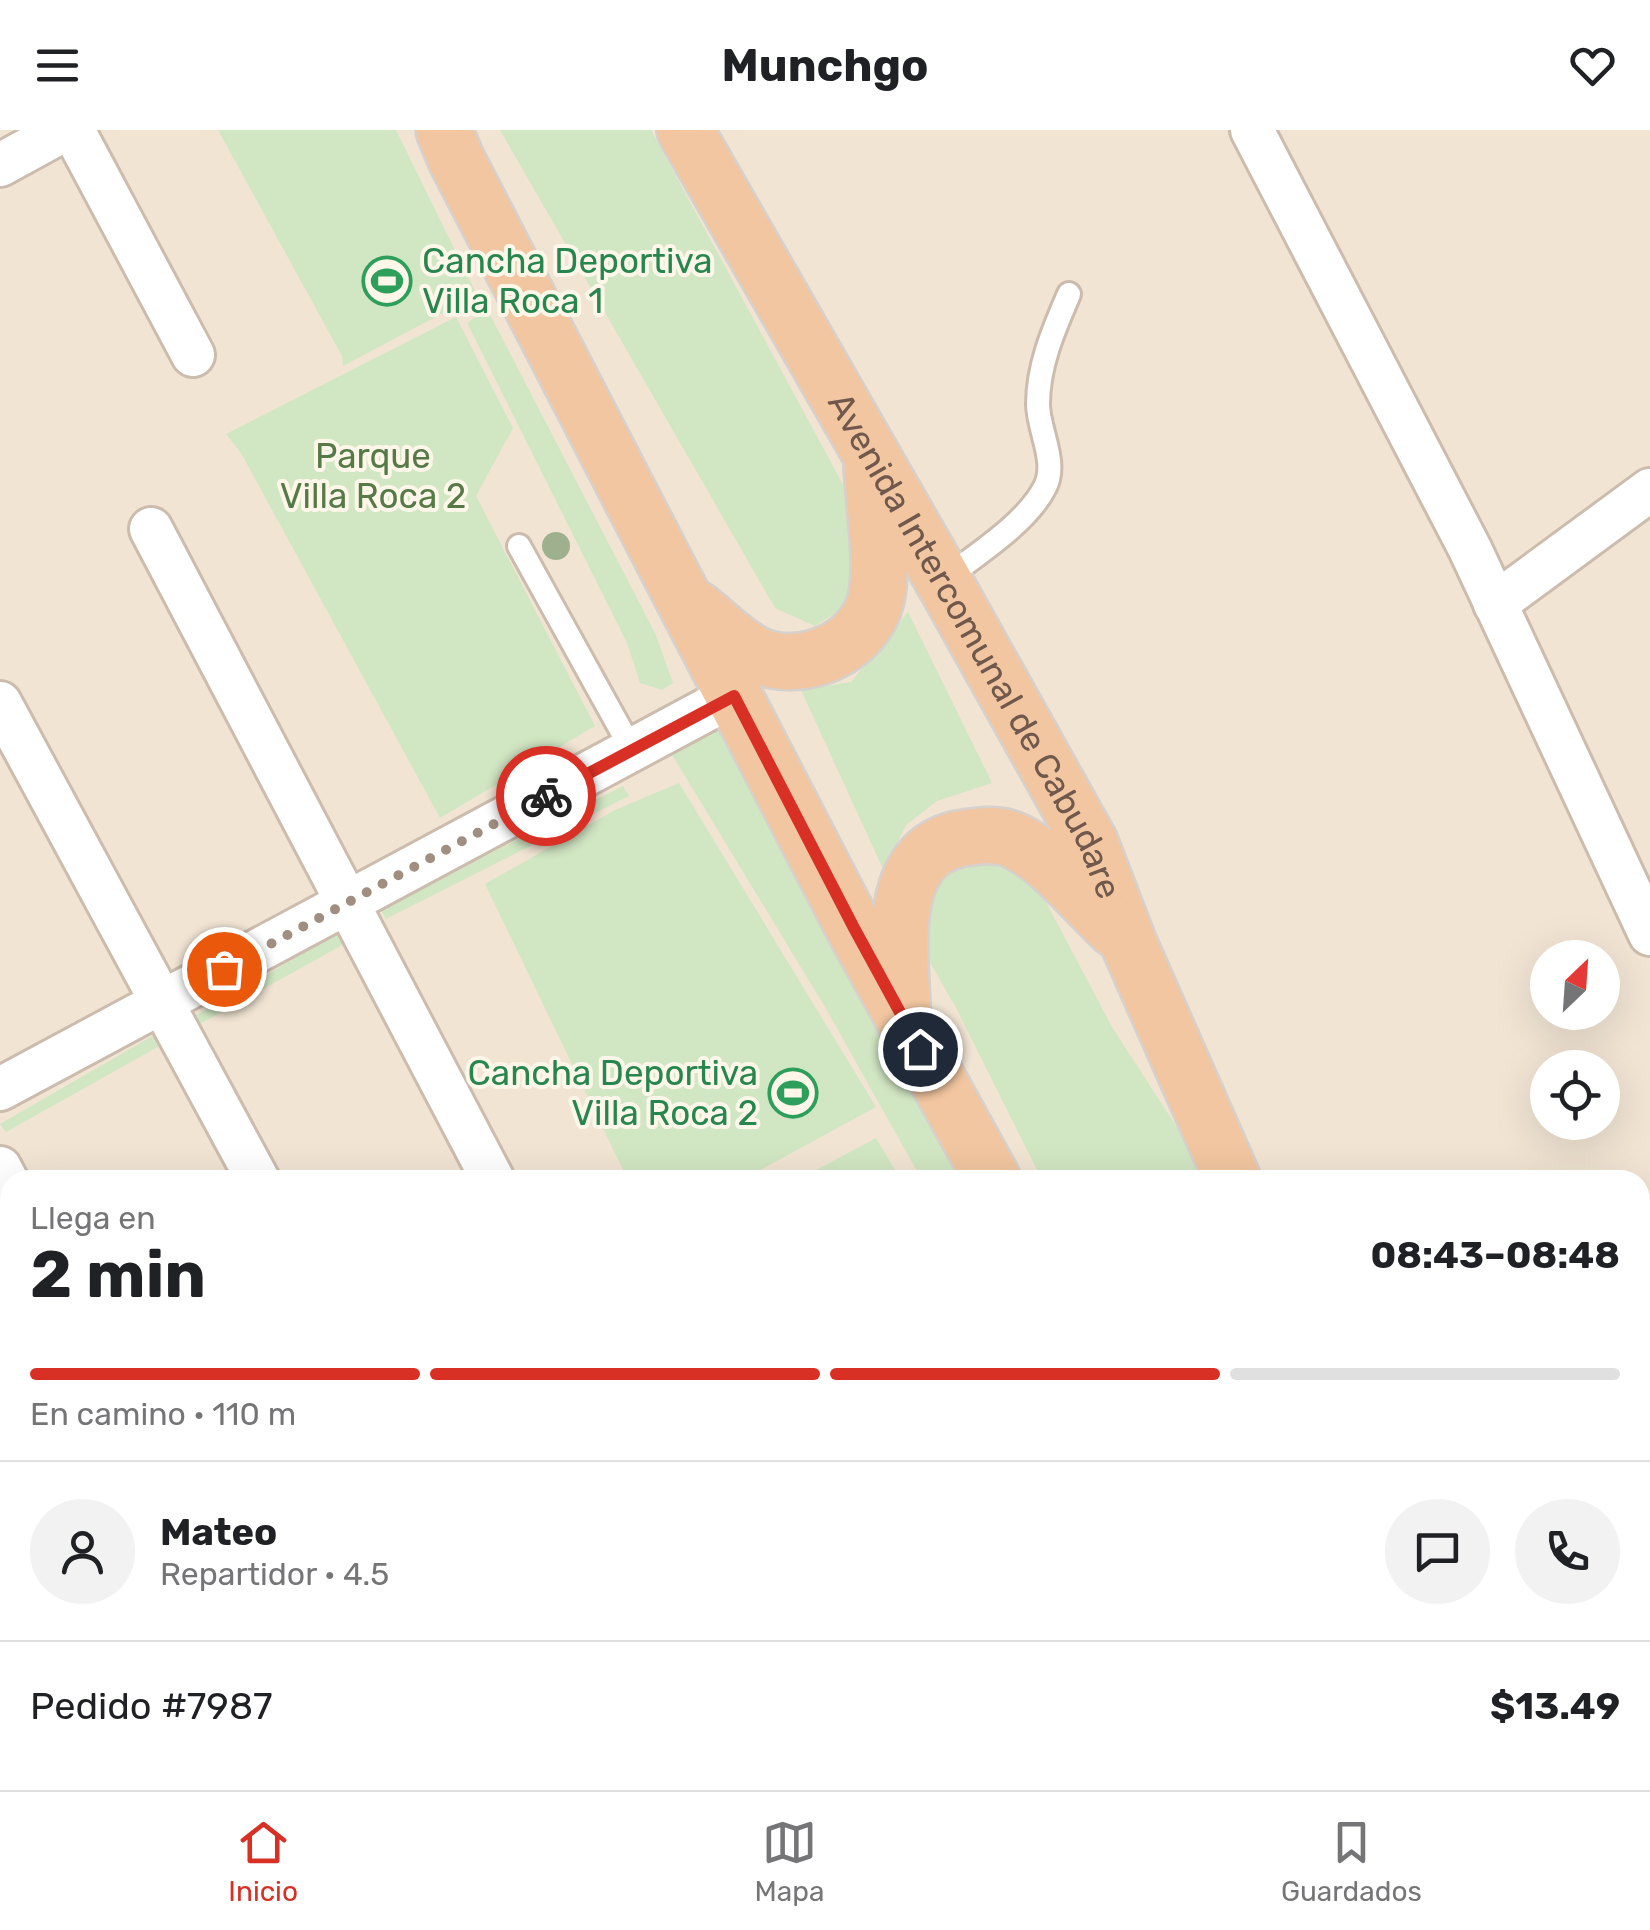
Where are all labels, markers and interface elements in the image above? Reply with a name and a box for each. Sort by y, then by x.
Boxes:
icon: menu [30,38,85,93]
icon: heart [1565,38,1620,93]
text: Munchgo [722,39,928,92]
place label: Cancha Deportiva Villa Roca 1 [422,240,713,322]
sports icon: Cancha Deportiva Villa Roca 1 [361,255,413,307]
street label: Avenida Intercomunal de Cabudare [819,385,1130,904]
park label: Parque Villa Roca 2 [280,435,466,517]
courier [496,746,596,846]
icon: bike [519,769,574,824]
pin [182,927,267,1012]
north arrow [1530,940,1620,1030]
map controls [1530,940,1620,1140]
icon: bag [197,942,252,997]
pin [878,1007,963,1092]
icon: home [893,1022,948,1077]
button: locate [1530,1050,1620,1140]
place label: Cancha Deportiva Villa Roca 2 [468,1052,758,1134]
sports icon: Cancha Deportiva Villa Roca 2 [767,1067,819,1119]
text: Llega en [30,1199,156,1237]
text: 08:43–08:48 [1370,1232,1620,1278]
text: 2 min [30,1236,206,1313]
text: En camino · 110 m [30,1395,296,1433]
button: person [30,1499,135,1604]
button: chat [1385,1499,1490,1604]
button: phone [1515,1499,1620,1604]
text: Mateo [160,1509,277,1555]
text: Repartidor · 4.5 [160,1555,389,1593]
text: Pedido #7987 [30,1683,273,1729]
text: $13.49 [1490,1683,1620,1729]
tab: Inicio [228,1815,298,1908]
tab: Mapa [755,1815,824,1908]
tab: Guardados [1281,1815,1422,1908]

